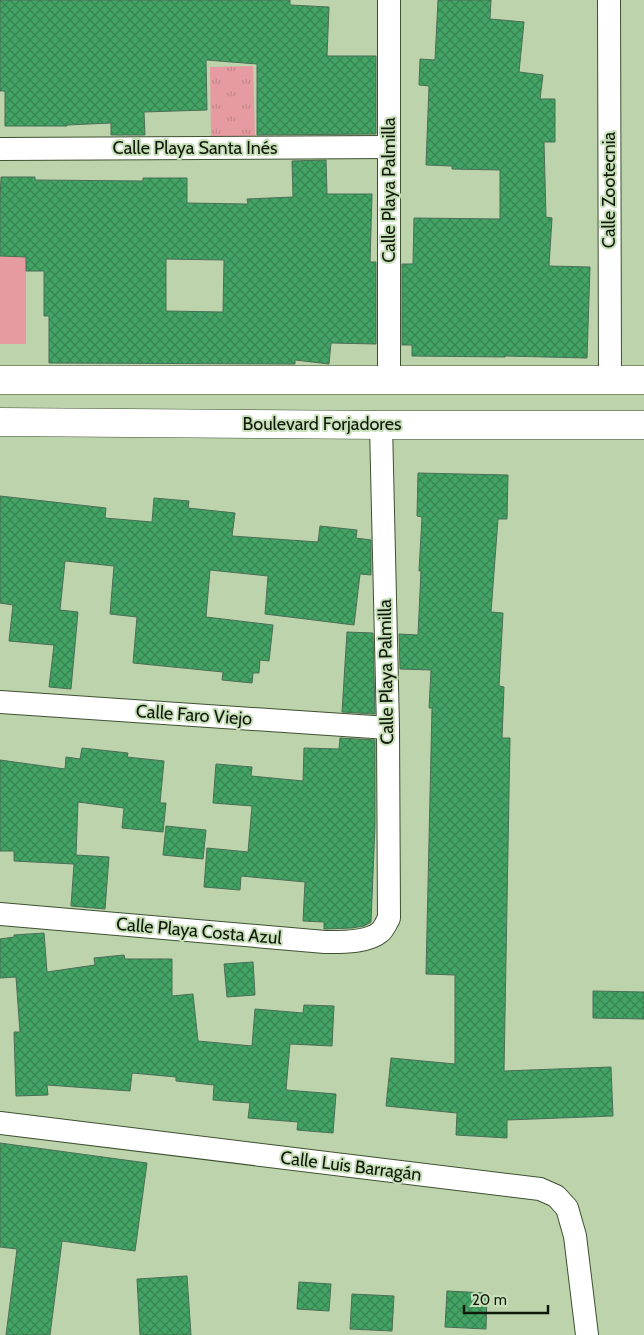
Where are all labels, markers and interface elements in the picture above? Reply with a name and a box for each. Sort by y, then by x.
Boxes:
street label: Calle Playa Palmilla [378,117,400,263]
street label: Calle Zootecnia [598,131,620,248]
street label: Calle Playa Santa Inés [113,137,277,159]
street label: Boulevard Forjadores [243,413,401,435]
street label: Calle Playa Palmilla [374,599,398,745]
street label: Calle Faro Viejo [135,700,253,730]
street label: Calle Playa Costa Azul [115,913,283,949]
street label: Calle Luis Barragán [279,1146,423,1186]
scale bar [464,1282,548,1314]
text: 20 m [472,1291,507,1309]

